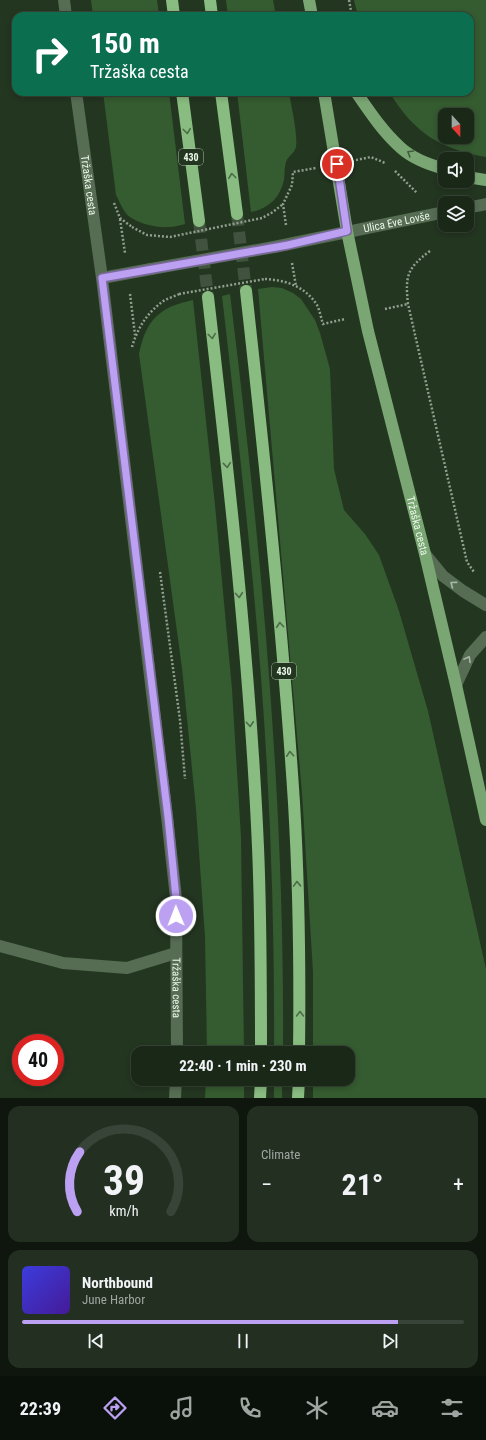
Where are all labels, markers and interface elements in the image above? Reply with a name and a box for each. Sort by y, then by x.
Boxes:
text: 150 m [90,27,160,60]
icon: right [24,28,76,80]
text: Tržaška cesta [90,61,189,82]
north arrow [438,108,474,144]
map controls [438,108,474,232]
one-way arrow [182,128,191,134]
pin [320,147,354,181]
road number: 430 [179,149,203,165]
one-way arrow [407,151,414,158]
button: sound [438,152,474,188]
icon: arrive [326,153,348,175]
street label: Tržaška cesta [78,154,99,216]
one-way arrow [228,172,237,179]
button: layers [438,196,474,232]
street label: Ulica Eve Lovše [362,209,431,236]
one-way arrow [207,333,216,339]
one-way arrow [222,462,231,468]
street label: Tržaška cesta [403,495,431,557]
one-way arrow [451,581,458,588]
one-way arrow [235,592,244,598]
one-way arrow [276,622,285,628]
one-way arrow [464,656,471,663]
road number: 430 [272,663,296,679]
one-way arrow [246,721,255,727]
one-way arrow [286,751,295,757]
one-way arrow [293,881,301,887]
position arrow [155,895,197,937]
street label: Tržaška cesta [169,958,183,1018]
one-way arrow [295,1011,304,1017]
speed limit sign: 40 [12,1034,64,1086]
text: 22:40 · 1 min · 230 m [179,1057,307,1075]
text: Climate [261,1147,300,1162]
text: 39 [102,1156,145,1205]
text: 21° [342,1167,384,1202]
text: − [261,1172,272,1197]
text: + [453,1172,464,1197]
text: km/h [109,1203,138,1219]
text: Northbound [82,1274,153,1292]
text: June Harbor [82,1292,145,1307]
icon: previous [85,1330,107,1352]
icon: pause [232,1330,254,1352]
icon: next [379,1330,401,1352]
icon: directions [101,1394,129,1422]
icon: music [168,1394,196,1422]
icon: phone [236,1394,264,1422]
icon: climate [303,1394,331,1422]
icon: car [371,1394,399,1422]
icon: filters [438,1394,466,1422]
text: 22:39 [20,1398,61,1419]

